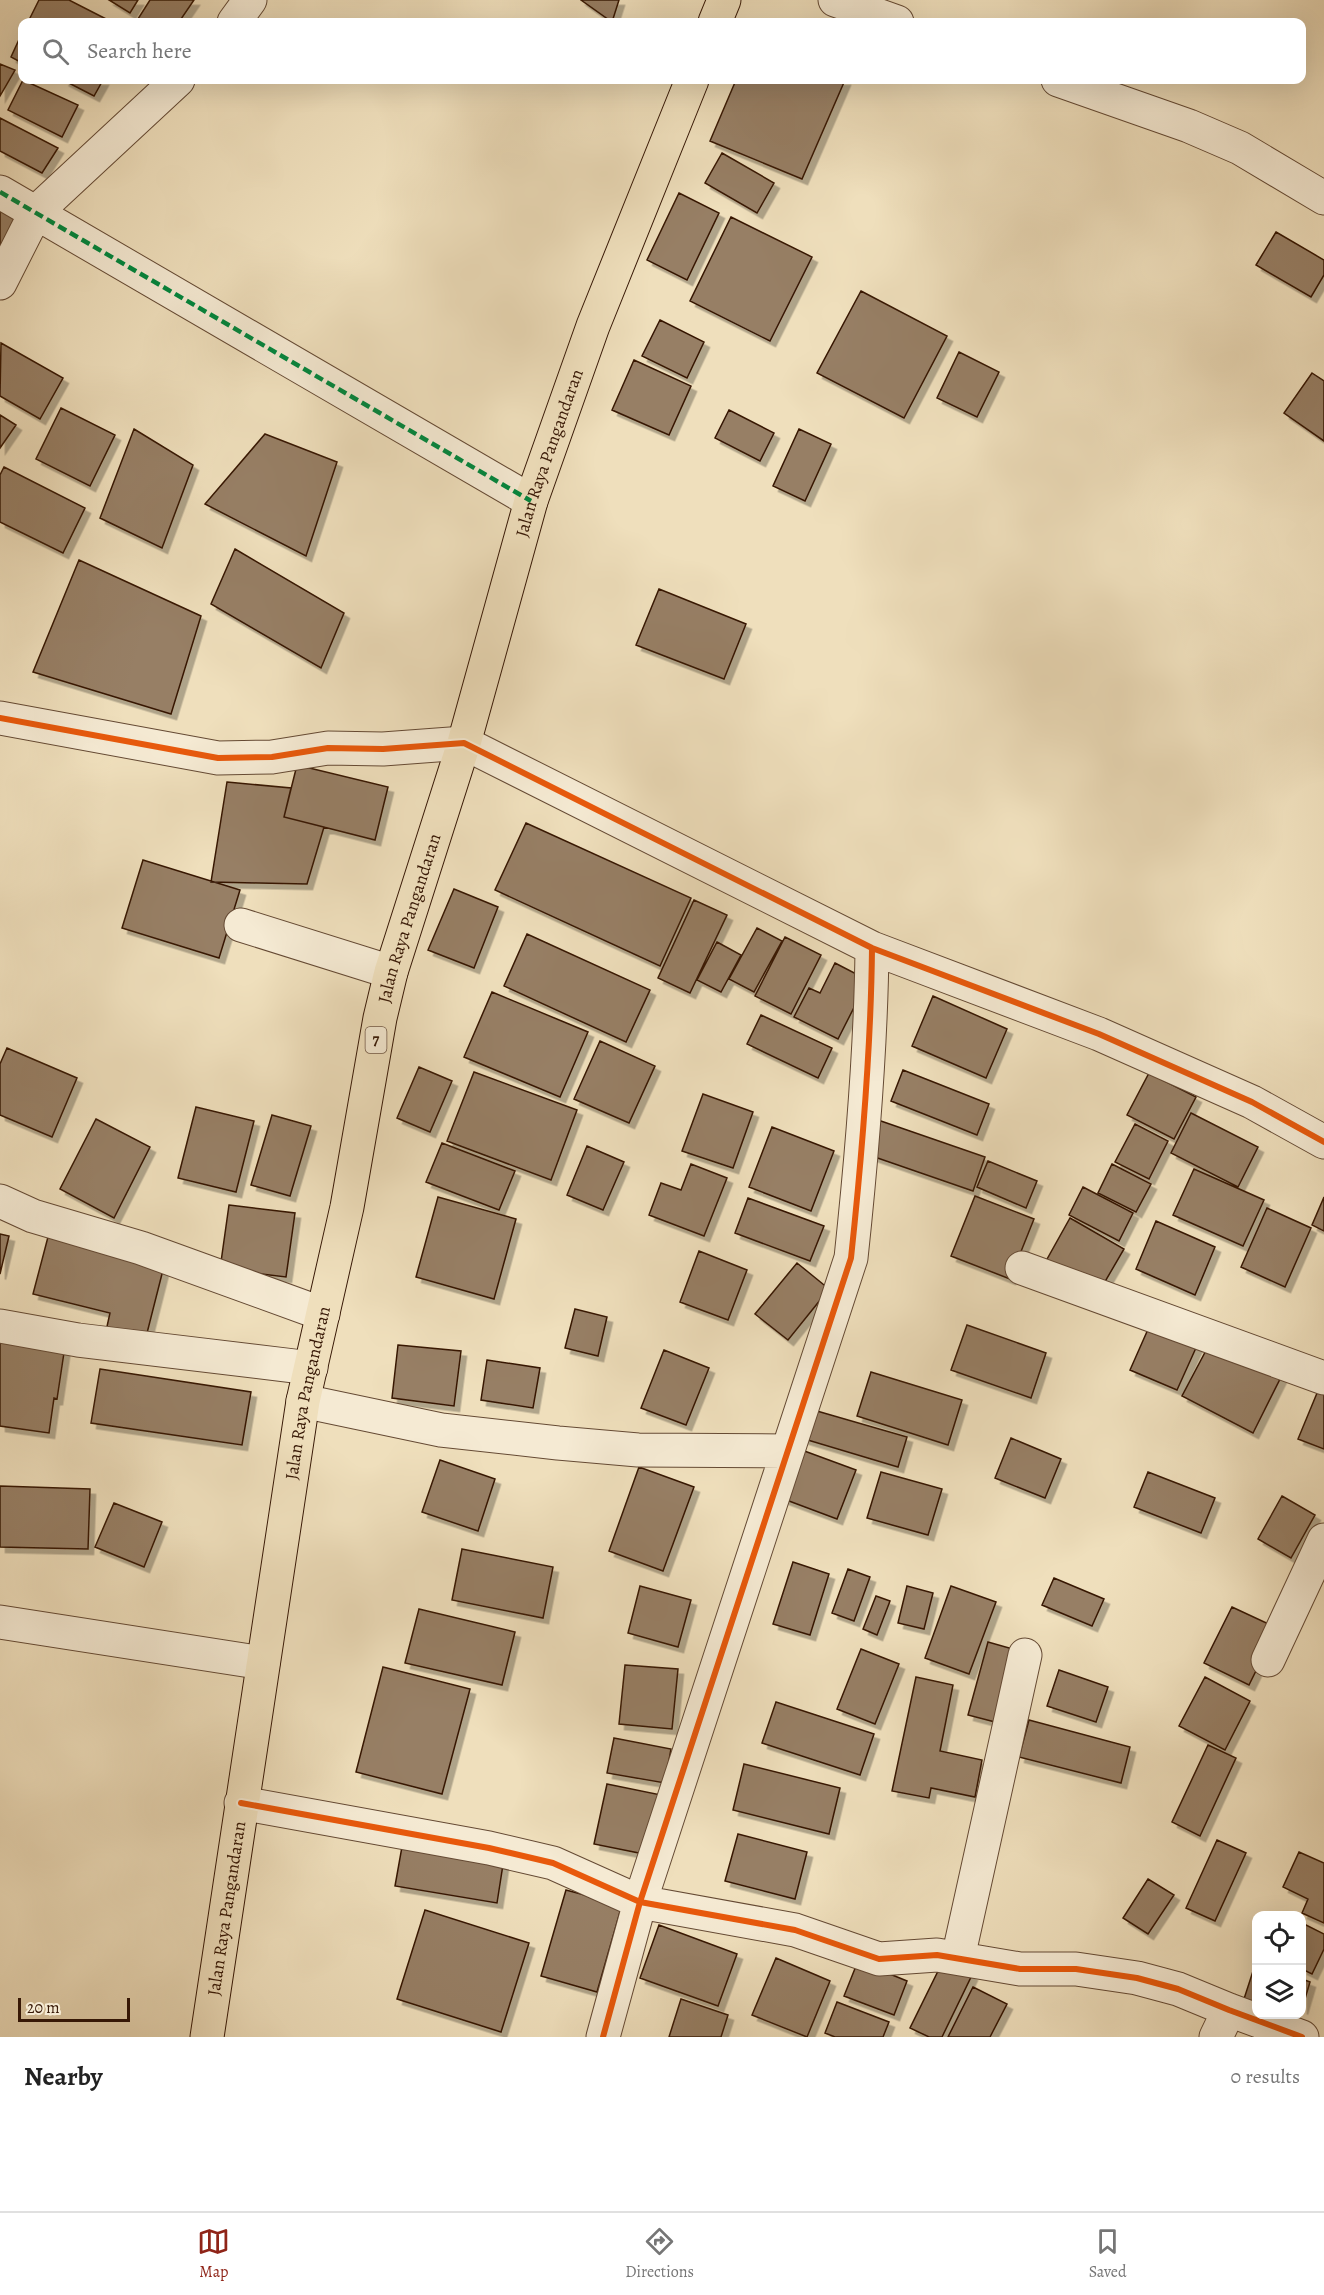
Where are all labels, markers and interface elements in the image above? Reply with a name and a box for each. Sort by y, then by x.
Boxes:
search box [18,18,1306,84]
icon: search [39,35,72,68]
text: Search here [87,36,192,66]
street label: Jalan Raya Pangandaran [510,365,589,540]
street label: Jalan Raya Pangandaran [372,830,446,1005]
road number: 7 [366,1027,386,1053]
street label: Jalan Raya Pangandaran [279,1304,336,1481]
street label: Jalan Raya Pangandaran [201,1819,251,1997]
map controls [1252,1911,1306,2019]
button: locate [1252,1911,1306,1965]
button: layers [1252,1965,1306,2019]
scale bar [18,1995,130,2022]
text: 20 m [27,1997,60,2019]
text: Nearby [24,2059,103,2094]
text: 0 results [1231,2063,1300,2090]
tab: Map [197,2225,230,2283]
tab: Directions [625,2225,694,2283]
tab: Saved [1089,2225,1127,2283]

